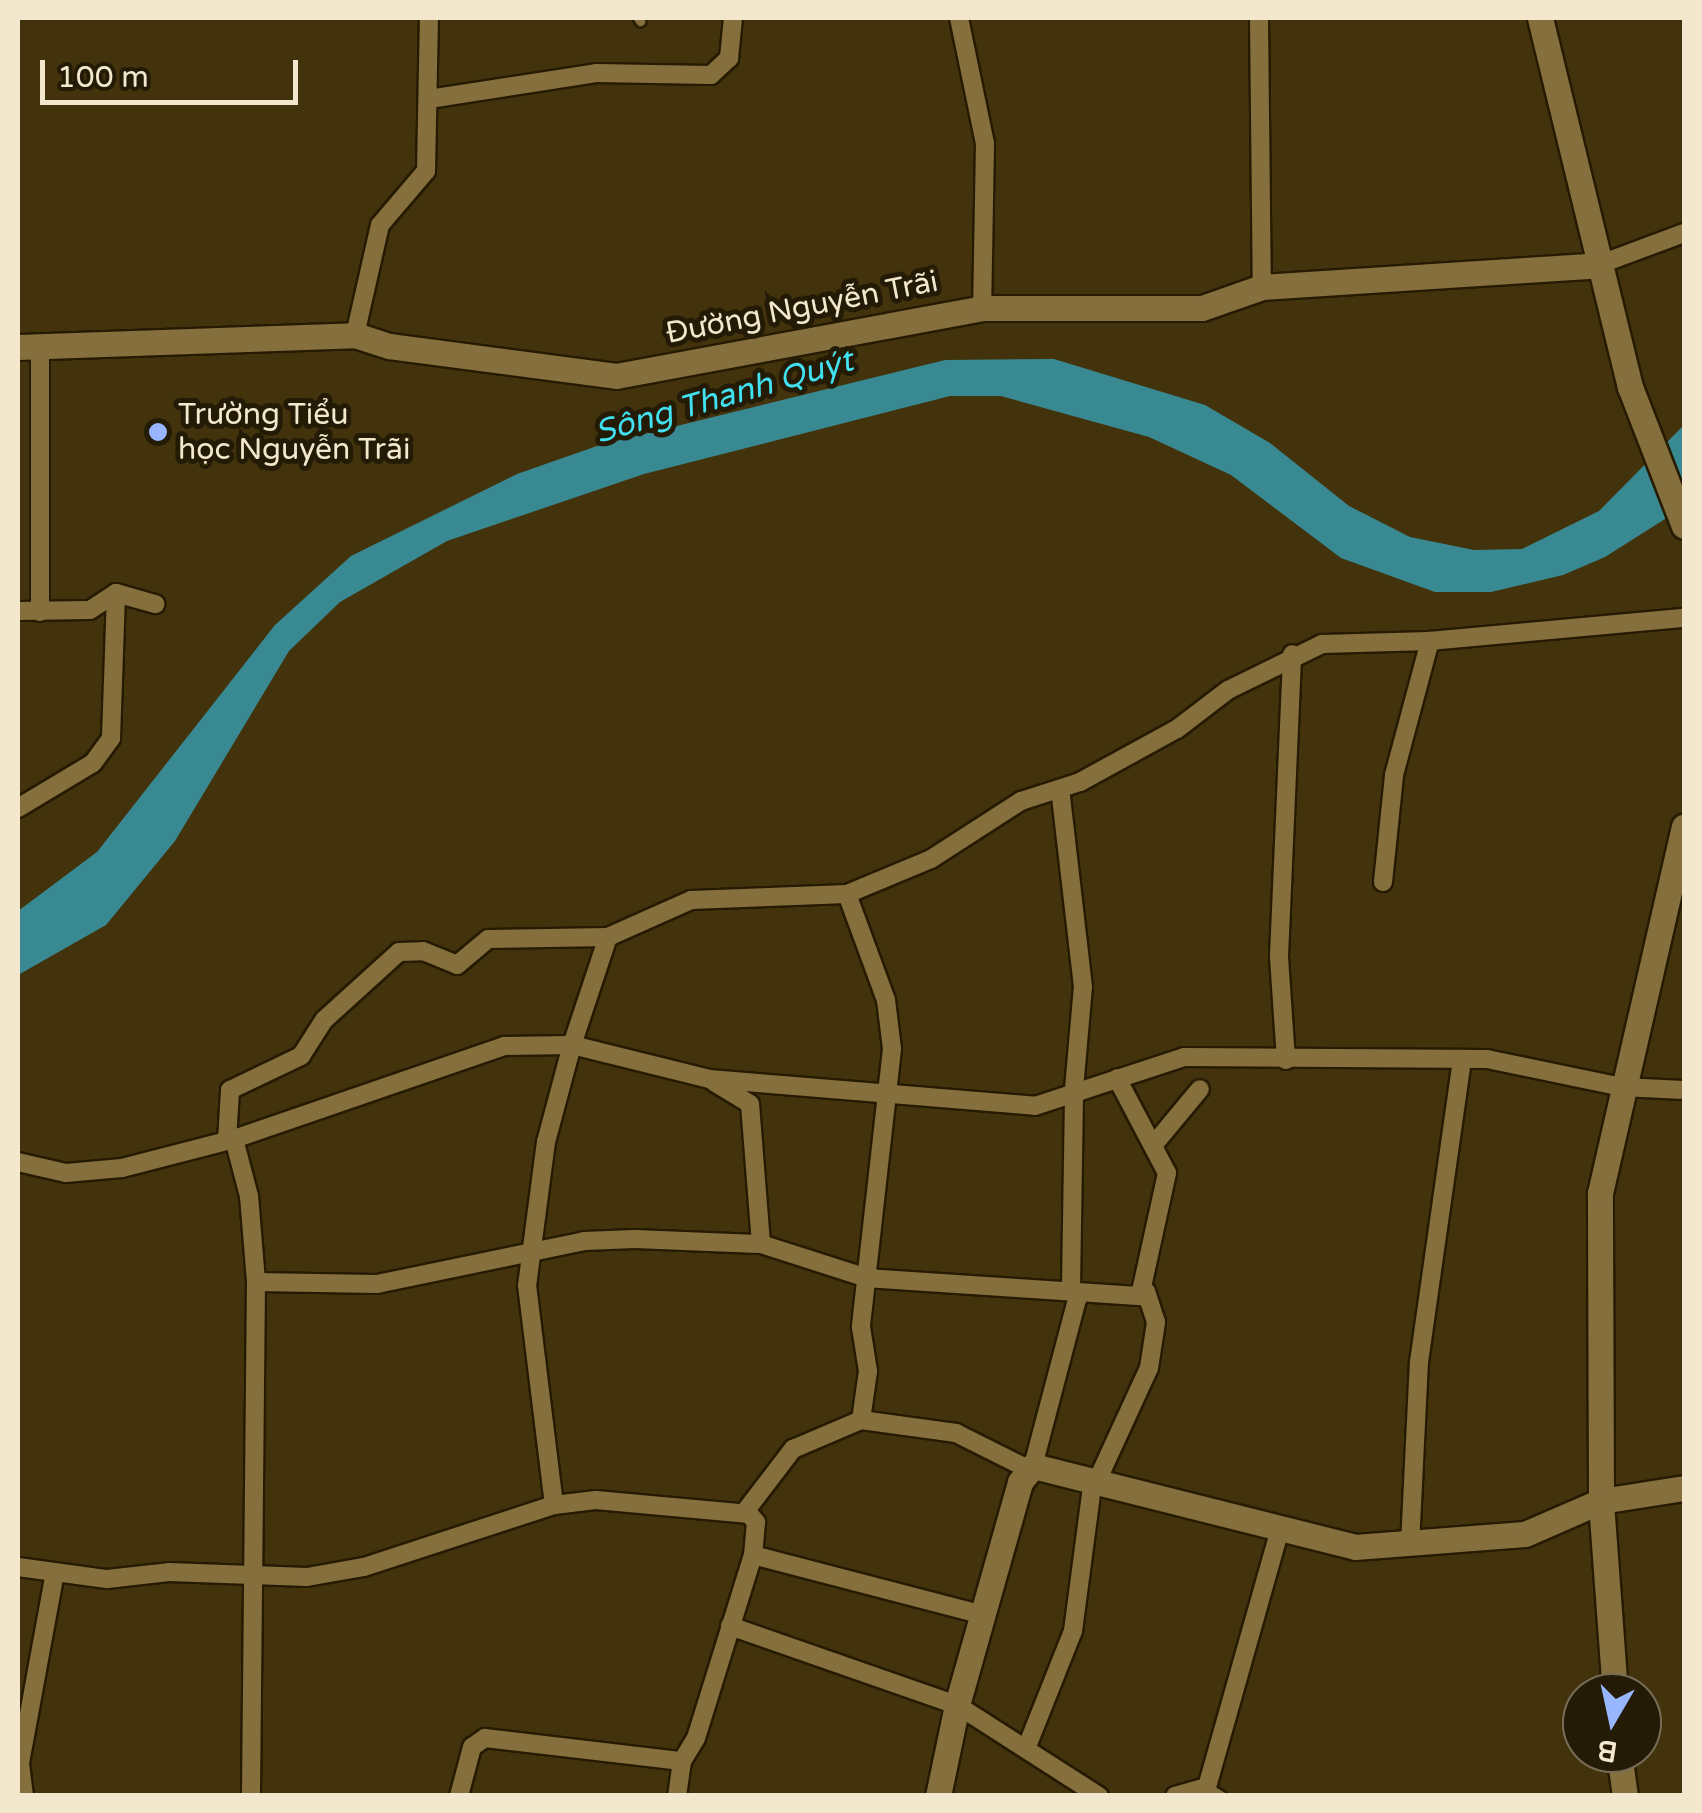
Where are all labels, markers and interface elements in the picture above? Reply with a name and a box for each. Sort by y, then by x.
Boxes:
scale bar [45,40,302,102]
text: 100 m [57,59,149,96]
street label: Đường Nguyễn Trãi [663,264,941,352]
water label: Sông Thanh Quýt [591,342,857,452]
place label: Trường Tiểu học Nguyễn Trãi [178,397,410,468]
marker: Trường Tiểu học Nguyễn Trãi [147,421,169,443]
north arrow [1562,1673,1662,1773]
text: B [1595,1732,1620,1769]

